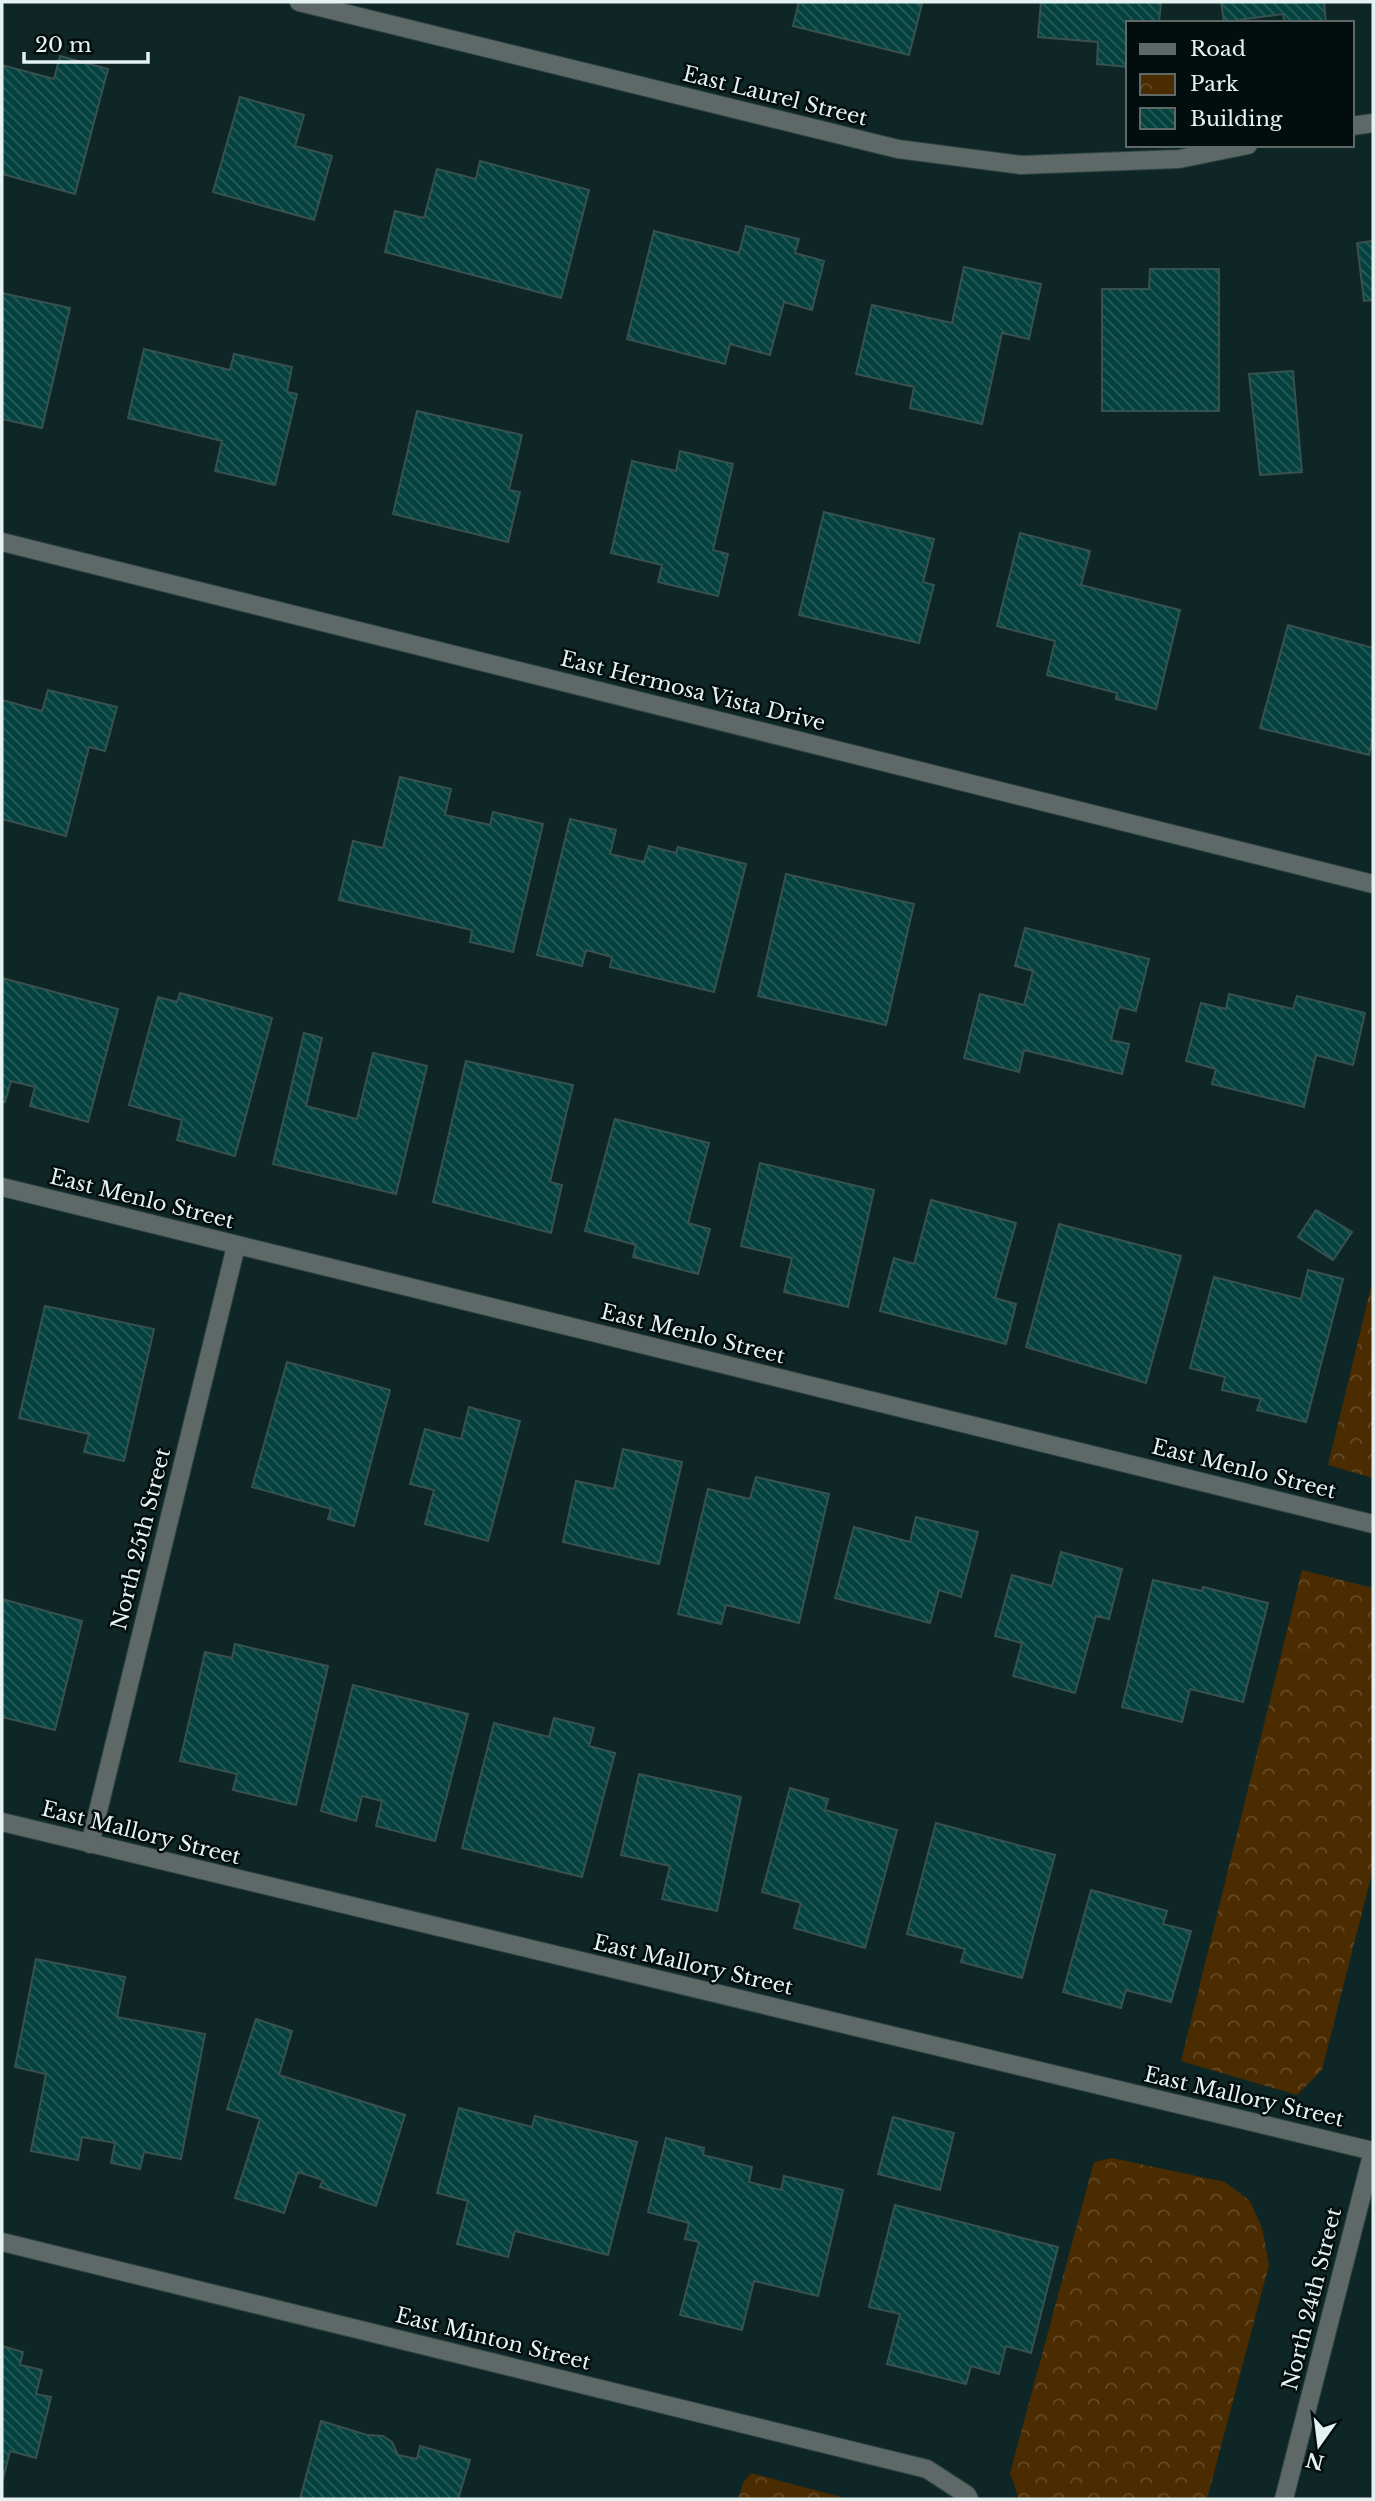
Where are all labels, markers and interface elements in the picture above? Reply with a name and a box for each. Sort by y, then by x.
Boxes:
scale bar [24,21,149,65]
legend [1126,21,1354,147]
text: 20 m [35,32,92,58]
text: Road [1190,36,1246,62]
street label: East Laurel Street [680,60,870,132]
text: Park [1190,71,1239,97]
text: Building [1190,106,1283,132]
street label: East Hermosa Vista Drive [558,645,828,737]
street label: East Menlo Street [47,1164,237,1234]
street label: East Menlo Street [598,1299,788,1369]
street label: East Menlo Street [1149,1434,1339,1504]
street label: North 25th Street [106,1445,176,1633]
street label: East Mallory Street [39,1796,243,1870]
street label: East Mallory Street [591,1929,796,2001]
street label: East Mallory Street [1142,2061,1347,2133]
street label: North 24th Street [1277,2205,1347,2393]
street label: East Minton Street [393,2302,593,2376]
north arrow [1284,2410,1354,2480]
text: N [1303,2448,1326,2474]

